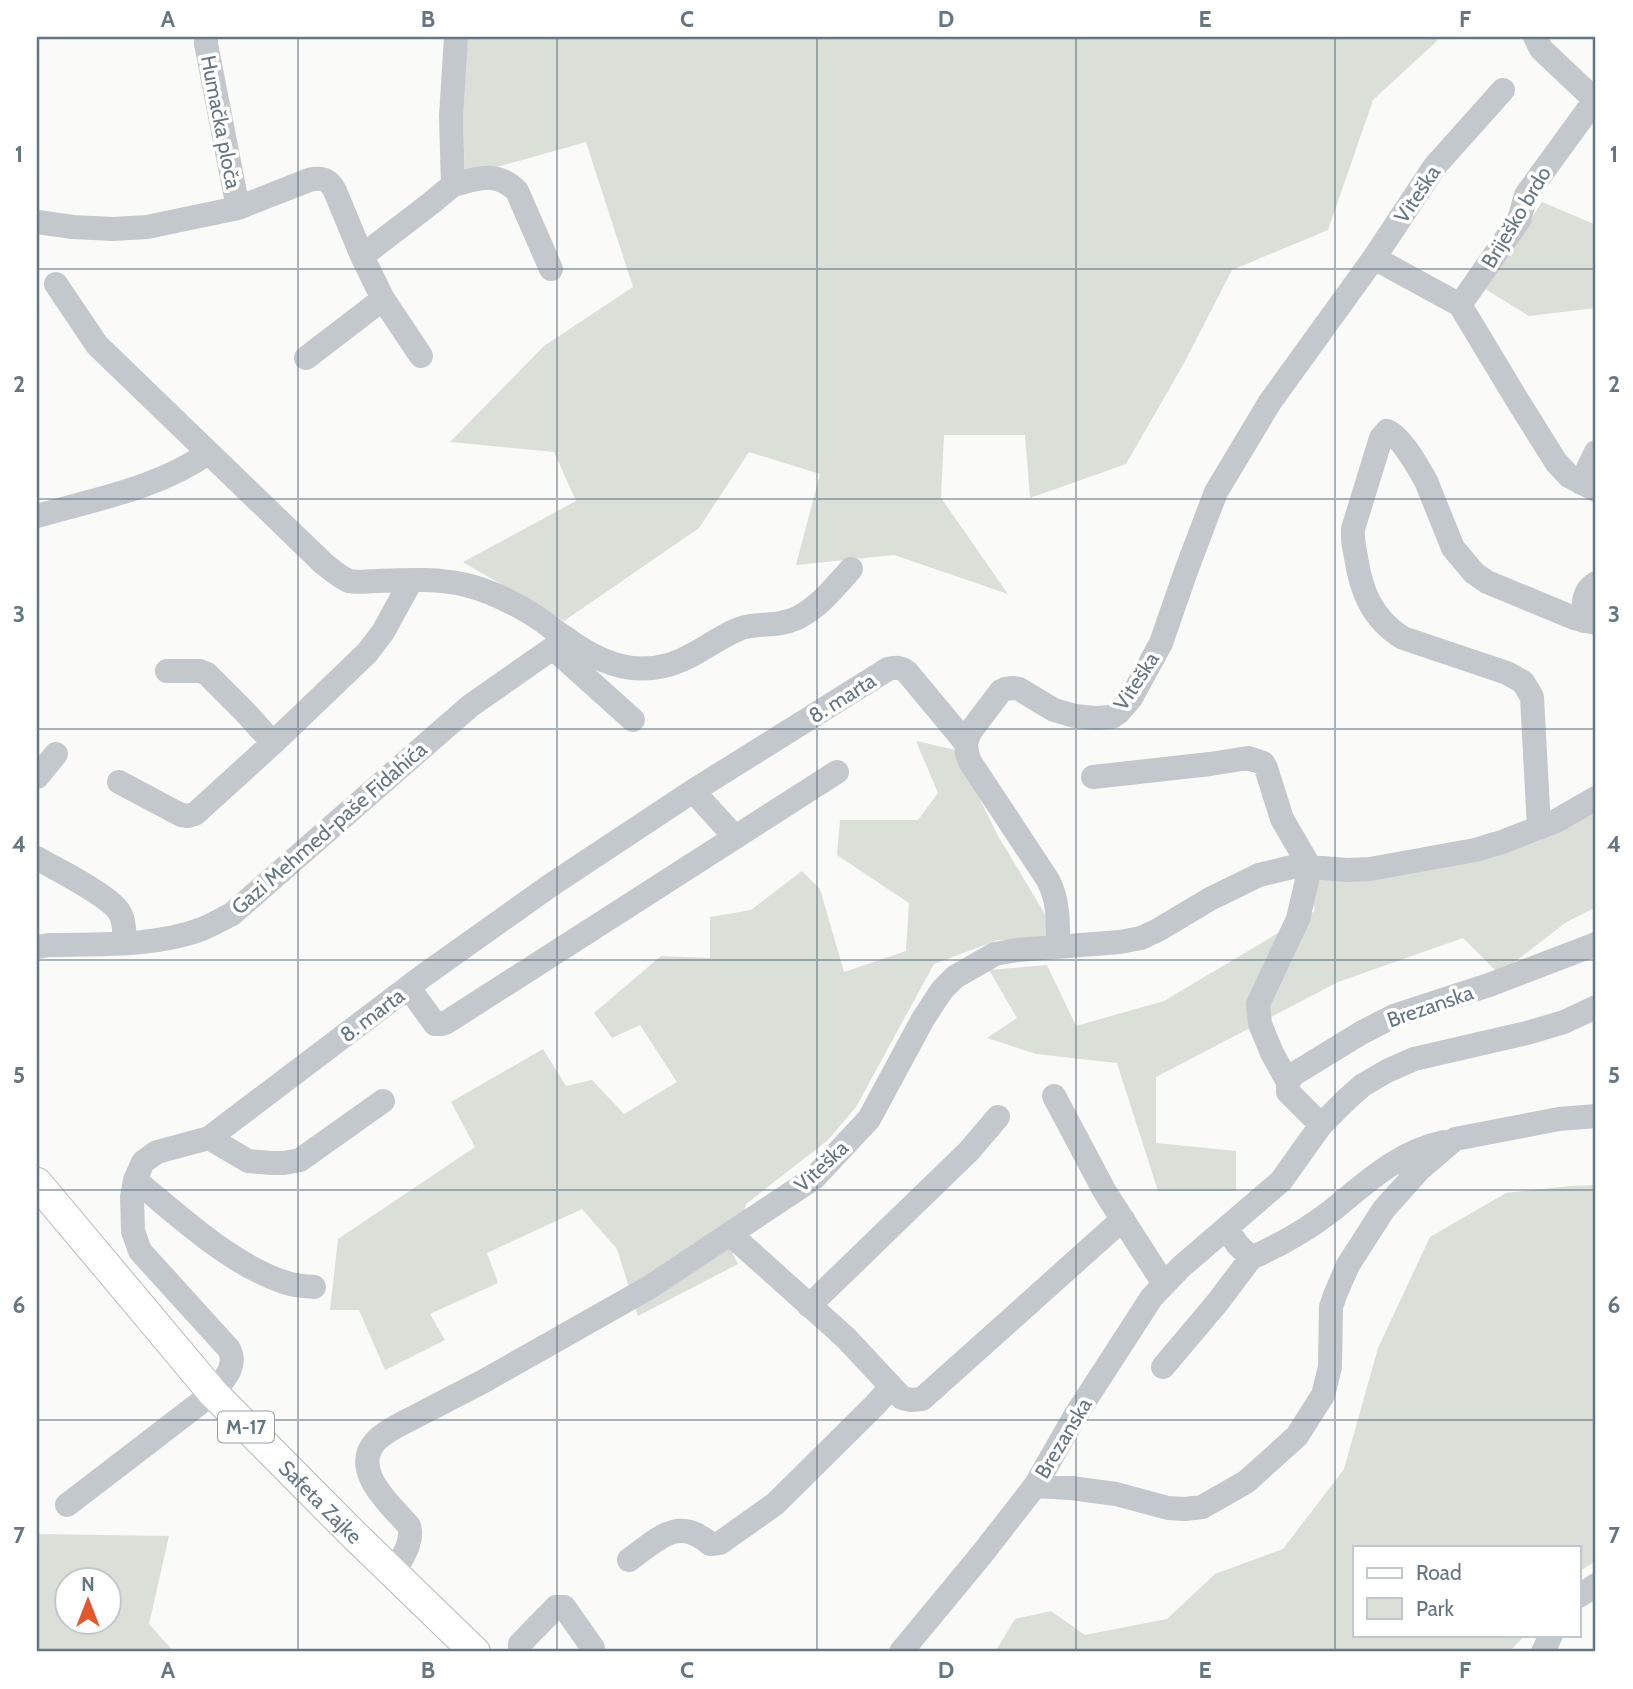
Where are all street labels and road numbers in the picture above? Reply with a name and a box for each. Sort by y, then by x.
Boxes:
street label: Humačka ploča [196,53,246,191]
street label: Viteška [1389,160,1445,228]
street label: Briješko brdo [1476,162,1557,273]
street label: Viteška [1108,647,1164,715]
street label: 8. marta [804,668,880,728]
street label: Gazi Mehmed-paše Fidahića [226,736,432,920]
street label: Brezanska [1384,980,1476,1032]
street label: 8. marta [335,983,409,1047]
street label: Viteška [789,1135,853,1197]
street label: Brezanska [1029,1393,1097,1483]
road number: M-17 [218,1412,274,1442]
street label: Safeta Zajke [274,1455,368,1549]

